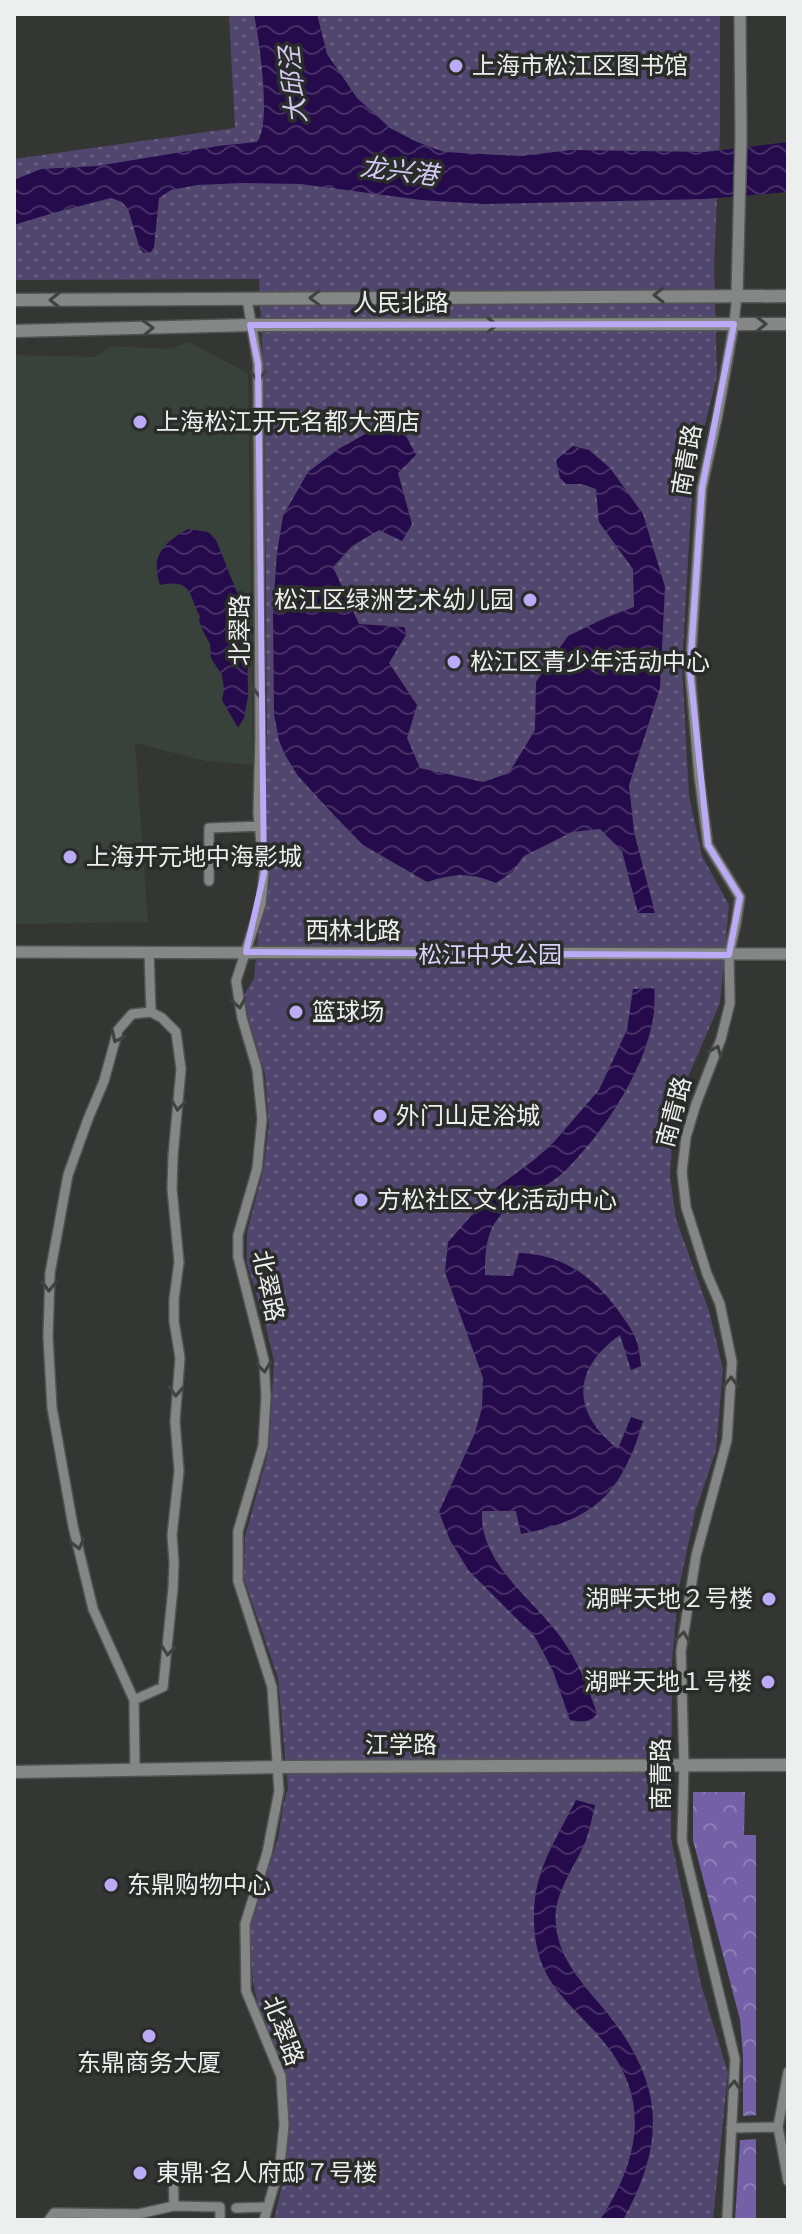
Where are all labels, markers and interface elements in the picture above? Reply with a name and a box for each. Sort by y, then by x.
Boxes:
water label: 大邱泾 [274,42,312,125]
place label: 上海市松江区图书馆 [472,52,688,79]
marker: 上海市松江区图书馆 [447,57,465,75]
water label: 龙兴港 [358,151,443,191]
one-way arrow [652,286,665,304]
one-way arrow [308,289,321,307]
street label: 人民北路 [353,289,449,316]
one-way arrow [48,291,61,309]
one-way arrow [755,315,768,333]
one-way arrow [486,316,499,334]
one-way arrow [142,319,155,336]
one-way arrow [249,370,267,383]
place label: 上海松江开元名都大酒店 [156,408,420,435]
marker: 上海松江开元名都大酒店 [131,413,149,431]
street label: 南青路 [667,422,706,498]
place label: 松江区绿洲艺术幼儿园 [274,586,514,613]
marker: 松江区绿洲艺术幼儿园 [521,591,539,609]
street label: 北翠路 [226,594,253,666]
place label: 松江区青少年活动中心 [470,648,710,675]
marker: 松江区青少年活动中心 [445,653,463,671]
one-way arrow [251,686,269,699]
place label: 上海开元地中海影城 [86,843,302,870]
marker: 上海开元地中海影城 [61,848,79,866]
street label: 西林北路 [305,917,401,944]
park label: 松江中央公园 [418,941,562,968]
one-way arrow [230,996,247,1010]
place label: 篮球场 [312,998,384,1025]
marker: 篮球场 [287,1003,305,1021]
one-way arrow [111,1029,127,1044]
one-way arrow [706,1045,723,1059]
street label: 南青路 [651,1074,696,1150]
one-way arrow [169,1099,186,1112]
place label: 外门山足浴城 [396,1102,540,1129]
marker: 外门山足浴城 [371,1107,389,1125]
place label: 方松社区文化活动中心 [377,1186,617,1213]
marker: 方松社区文化活动中心 [352,1191,370,1209]
street label: 北翠路 [248,1248,289,1324]
one-way arrow [41,1280,58,1293]
one-way arrow [255,1360,272,1373]
one-way arrow [723,1375,740,1388]
one-way arrow [168,1385,185,1398]
one-way arrow [68,1536,85,1550]
place label: 湖畔天地２号楼 [585,1585,753,1612]
marker: 湖畔天地２号楼 [760,1590,778,1608]
one-way arrow [674,1630,691,1644]
one-way arrow [160,1644,177,1657]
place label: 湖畔天地１号楼 [584,1668,752,1695]
marker: 湖畔天地１号楼 [759,1673,777,1691]
street label: 江学路 [365,1731,437,1758]
street label: 南青路 [647,1738,674,1810]
place label: 东鼎购物中心 [127,1871,271,1898]
marker: 东鼎购物中心 [102,1876,120,1894]
street label: 北翠路 [258,1992,309,2069]
marker: 东鼎商务大厦 [140,2027,158,2045]
place label: 东鼎商务大厦 [77,2049,221,2076]
one-way arrow [725,2079,742,2092]
place label: 東鼎·名人府邸７号楼 [156,2159,377,2186]
marker: 東鼎·名人府邸７号楼 [131,2164,149,2182]

